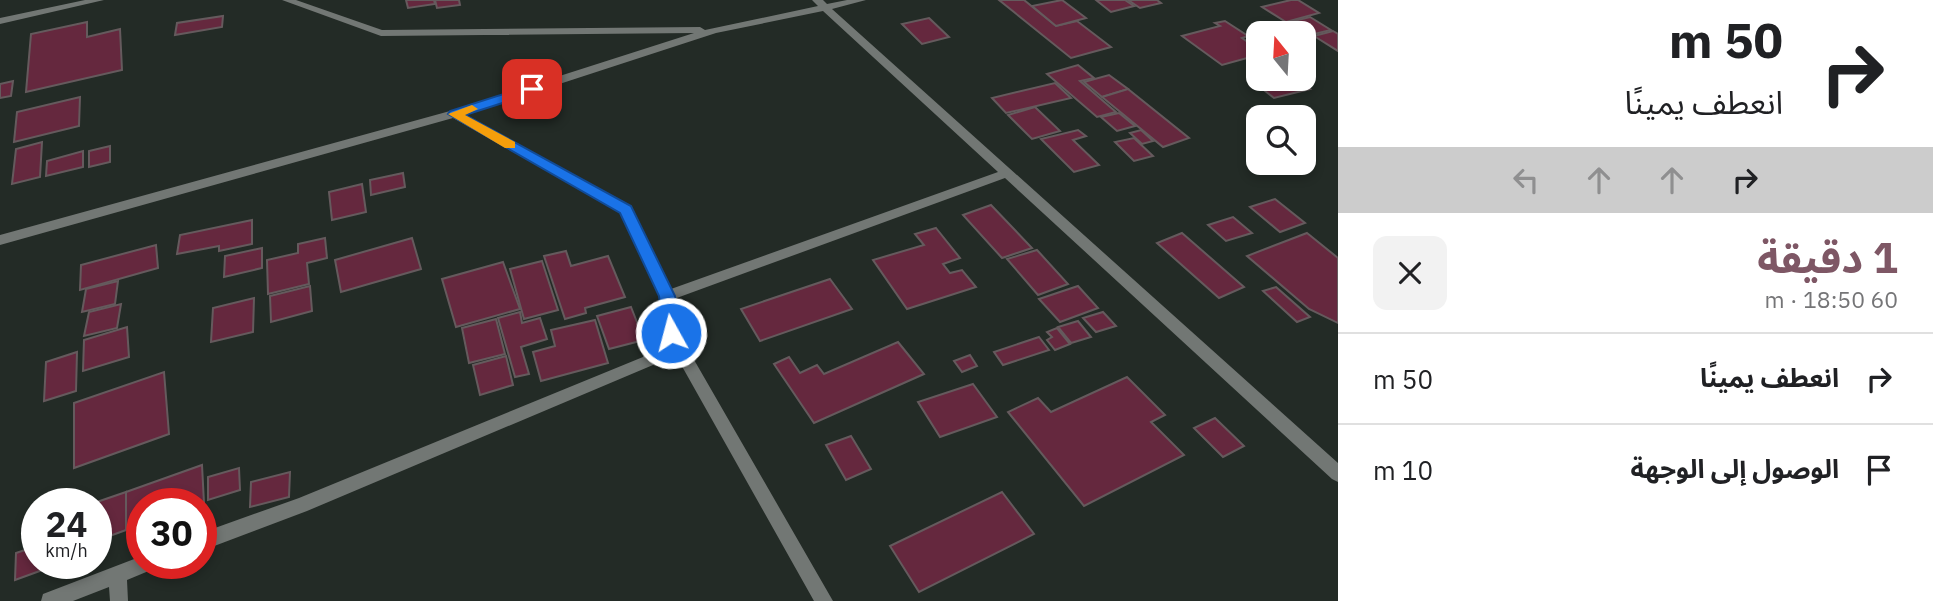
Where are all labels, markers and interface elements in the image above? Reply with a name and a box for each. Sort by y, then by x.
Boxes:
text: 50 m [1669,8,1783,71]
north arrow [1246,21,1316,91]
map controls [1246,21,1316,175]
icon: right [1807,28,1898,119]
pin [502,59,562,119]
icon: arrive [513,70,551,108]
text: انعطف يمينًا [1624,81,1783,123]
button: search [1246,105,1316,175]
icon: left [1507,161,1545,199]
icon: ahead [1580,161,1618,199]
icon: ahead [1653,161,1691,199]
icon: right [1726,161,1764,199]
text: 1 دقيقة [1757,230,1898,285]
button: close [1373,236,1447,310]
text: 60 m · 18:50 [1765,284,1898,314]
position arrow [634,296,708,370]
text: انعطف يمينًا [1700,360,1839,394]
icon: right [1860,360,1898,398]
text: 50 m [1373,362,1433,396]
text: الوصول إلى الوجهة [1630,451,1839,485]
icon: arrive [1860,451,1898,489]
text: 10 m [1373,453,1433,487]
speed limit sign: 30 [126,488,217,579]
text: 24 [45,501,88,547]
text: km/h [45,539,88,562]

